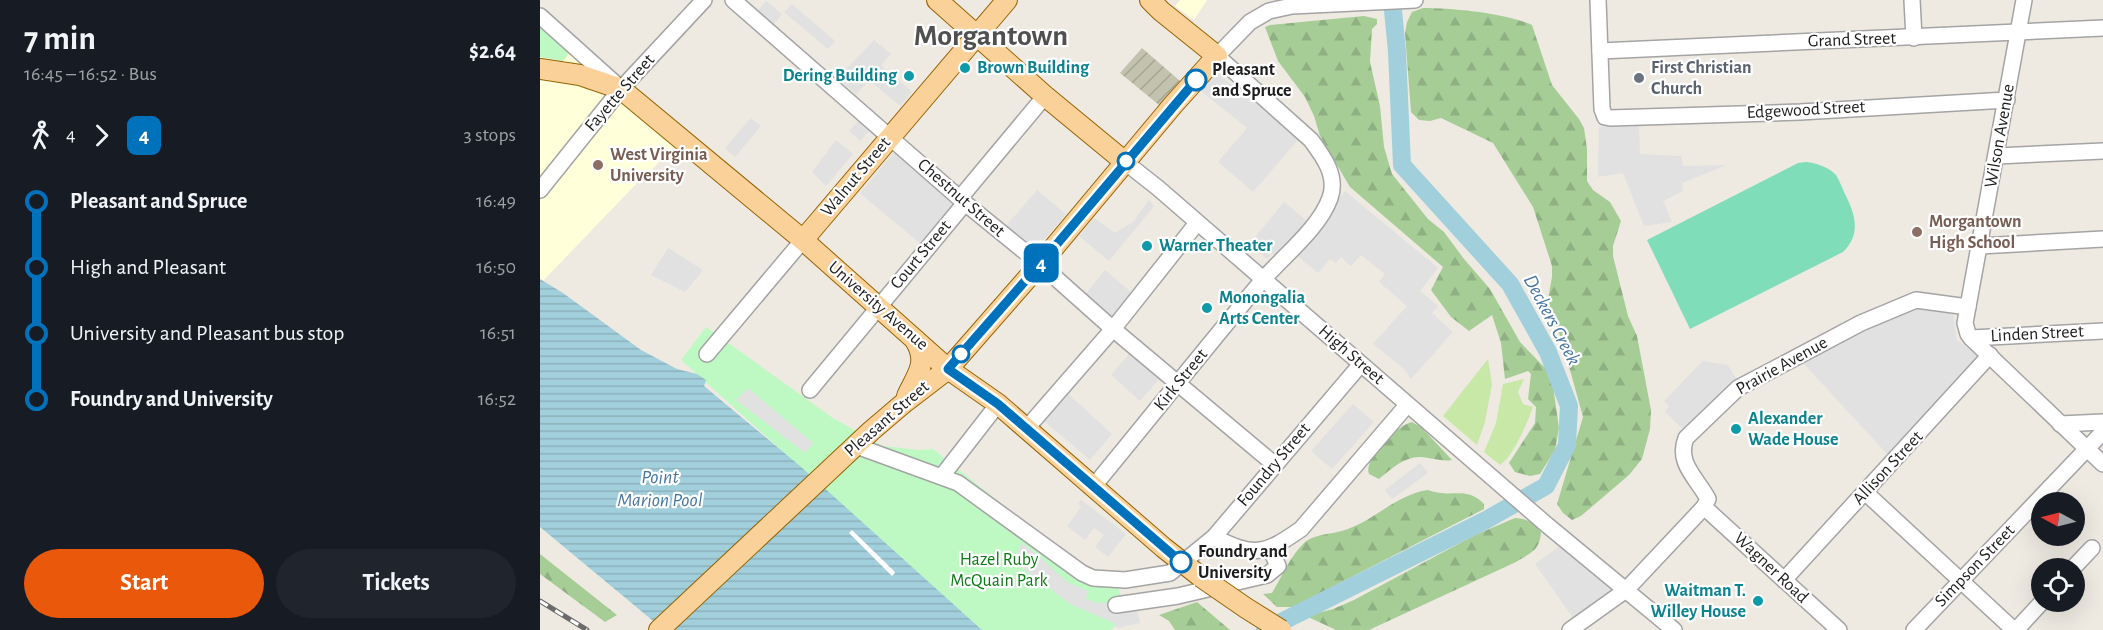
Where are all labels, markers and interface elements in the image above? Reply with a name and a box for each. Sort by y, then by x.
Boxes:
district label: Morgantown [914,21,1068,51]
text: 7 min [24,23,96,56]
street label: Grand Street [1808,29,1897,51]
text: $2.64 [469,40,516,62]
street label: Fayette Street [582,51,658,135]
place label: Brown Building [977,59,1090,77]
place label: First Christian Church [1651,59,1751,98]
marker: Brown Building [958,61,972,75]
place label: Pleasant and Spruce [1212,61,1292,100]
text: 16:45 – 16:52 · Bus [24,64,157,84]
place label: Dering Building [783,67,898,85]
marker: Dering Building [902,69,916,83]
marker: Pleasant and Spruce [1185,69,1207,91]
marker: First Christian Church [1632,71,1646,85]
street label: Wilson Avenue [1982,83,2018,189]
street label: Edgewood Street [1746,98,1866,122]
icon: walk [24,119,57,152]
icon: forward [85,119,118,152]
text: 4 [66,125,76,145]
text: 4 [139,125,149,146]
text: 3 stops [464,125,516,145]
street label: Walnut Street [818,134,894,220]
place label: West Virginia University [610,146,708,185]
unlabelled marker [1117,152,1135,170]
street label: Chestnut Street [914,155,1008,241]
marker: West Virginia University [591,158,605,172]
text: Pleasant and Spruce [70,190,248,212]
text: 16:49 [476,191,516,211]
place label: Morgantown High School [1929,213,2022,252]
street label: Court Street [887,217,955,293]
marker: Morgantown High School [1910,225,1924,239]
place label: Warner Theater [1159,237,1273,255]
marker: Warner Theater [1140,239,1154,253]
line badge: 4 [1022,244,1060,282]
text: 4 [1036,253,1046,274]
text: High and Pleasant [70,256,226,278]
text: 16:50 [476,257,516,277]
street label: University Avenue [825,258,931,354]
water label: Deckers Creek [1520,271,1584,369]
place label: Monongalia Arts Center [1219,289,1306,328]
marker: Monongalia Arts Center [1200,301,1214,315]
text: University and Pleasant bus stop [70,322,344,344]
street label: High Street [1315,322,1387,388]
text: 16:51 [480,323,516,343]
street label: Linden Street [1990,323,2084,345]
street label: Prairie Avenue [1733,334,1831,398]
unlabelled marker [952,345,970,363]
street label: Kirk Street [1151,346,1211,414]
street label: Pleasant Street [841,377,933,460]
text: Foundry and University [70,388,273,410]
text: 16:52 [478,389,516,409]
place label: Alexander Wade House [1748,410,1838,449]
street label: Foundry Street [1234,420,1314,510]
marker: Alexander Wade House [1729,422,1743,436]
street label: Allison Street [1849,427,1927,508]
water label: Point Marion Pool [617,467,703,510]
north arrow [2031,492,2085,546]
map controls [2031,492,2085,612]
street label: Simpson Street [1932,521,2019,611]
street label: Wagner Road [1730,529,1812,607]
place label: Foundry and University [1198,543,1288,582]
button: Start [24,549,264,618]
button: Tickets [276,549,516,618]
park label: Hazel Ruby McQuain Park [950,551,1049,590]
marker: Foundry and University [1170,551,1192,573]
button: locate [2031,558,2085,612]
place label: Waitman T. Willey House [1650,582,1746,621]
marker: Waitman T. Willey House [1751,594,1765,608]

